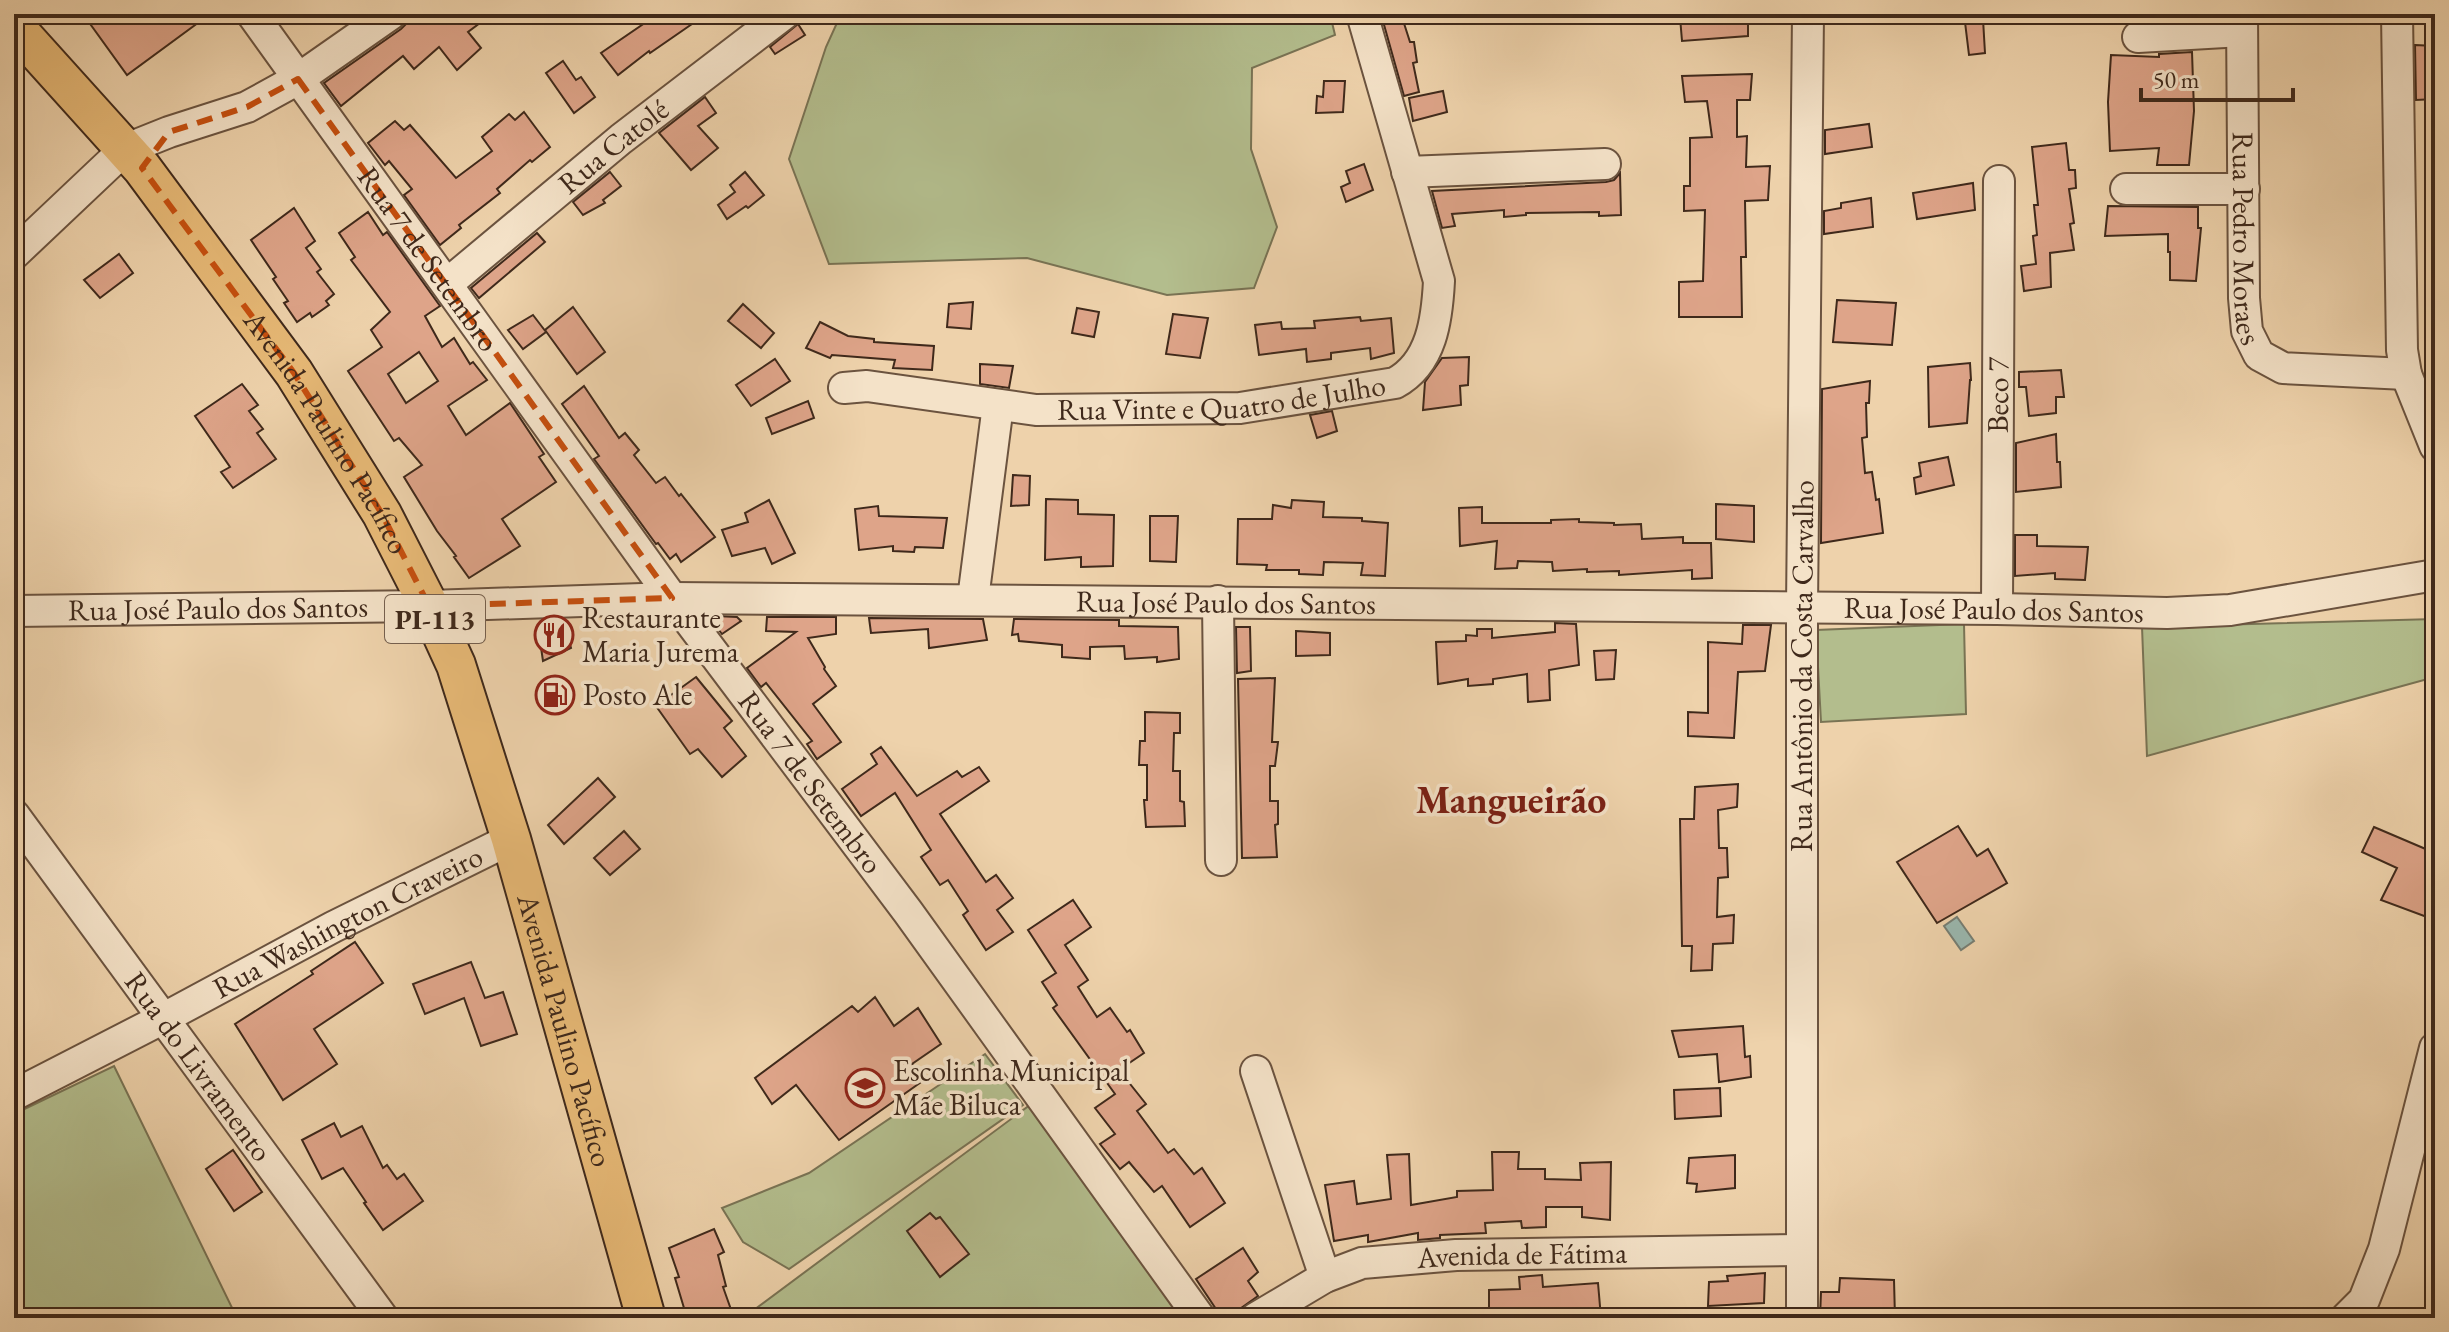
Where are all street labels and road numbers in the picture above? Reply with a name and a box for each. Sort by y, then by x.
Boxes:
street label: Rua Catolé [550,90,676,202]
street label: Rua Pedro Moraes [2224,132,2271,351]
street label: Rua 7 de Setembro [349,159,508,359]
street label: Avenida Paulino Pacífico [234,301,419,560]
street label: Beco 7 [1978,356,2017,433]
street label: Rua Vinte e Quatro de Julho [1057,365,1388,429]
street label: Rua Antônio da Costa Carvalho [1782,480,1822,852]
street label: Rua José Paulo dos Santos [1076,581,1376,623]
street label: Rua José Paulo dos Santos [68,587,368,629]
street label: Rua José Paulo dos Santos [1844,588,2144,631]
road number: PI-113 [385,595,485,643]
street label: Rua 7 de Setembro [730,683,892,881]
street label: Rua Washington Craveiro [206,836,489,1007]
street label: Avenida Paulino Pacífico [508,888,622,1171]
street label: Rua do Livramento [116,963,282,1169]
street label: Avenida de Fátima [1414,1233,1627,1277]

